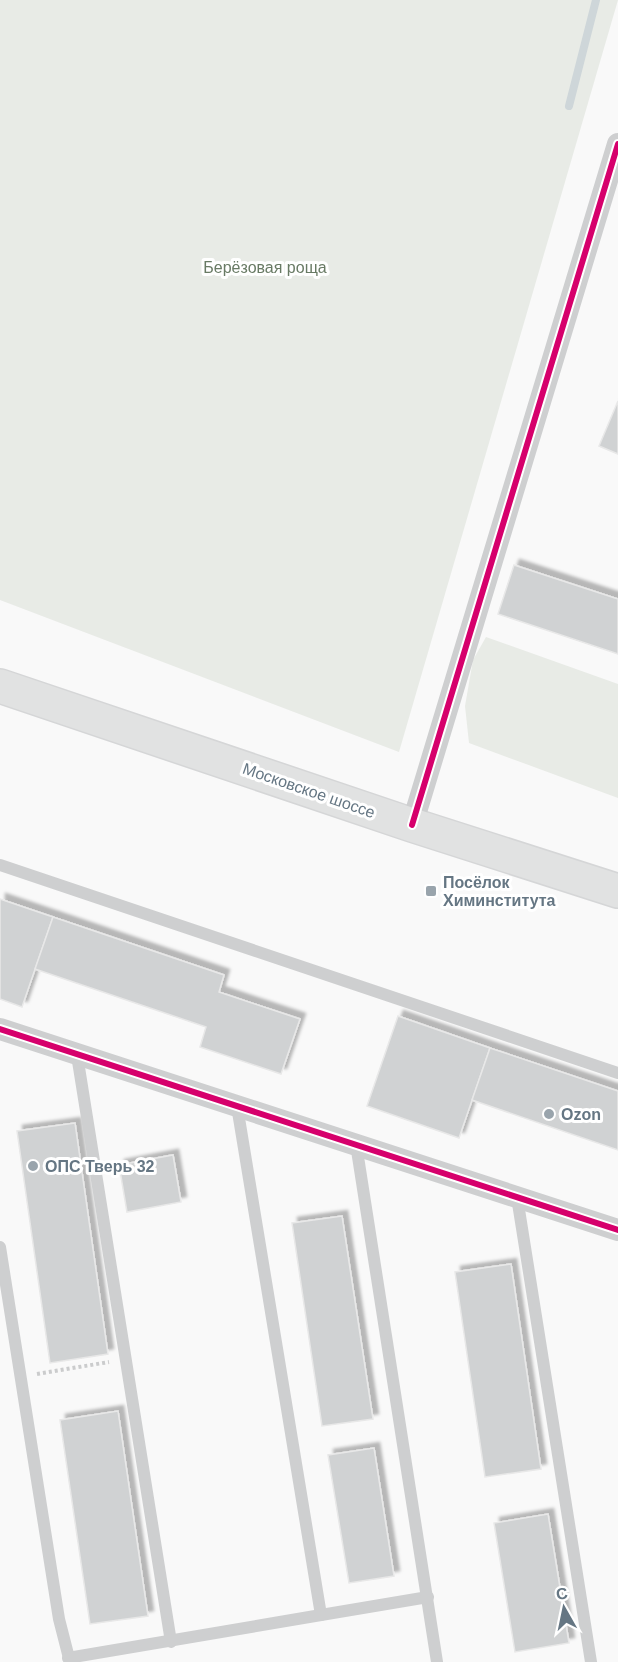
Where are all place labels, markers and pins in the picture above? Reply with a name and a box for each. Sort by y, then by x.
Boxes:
place label: Посёлок Химинститута [443,874,556,909]
marker: Посёлок Химинститута [424,884,438,898]
place label: Ozon [561,1106,601,1123]
marker: Ozon [542,1107,556,1121]
place label: ОПС Тверь 32 [45,1158,155,1175]
marker: ОПС Тверь 32 [26,1159,40,1173]

